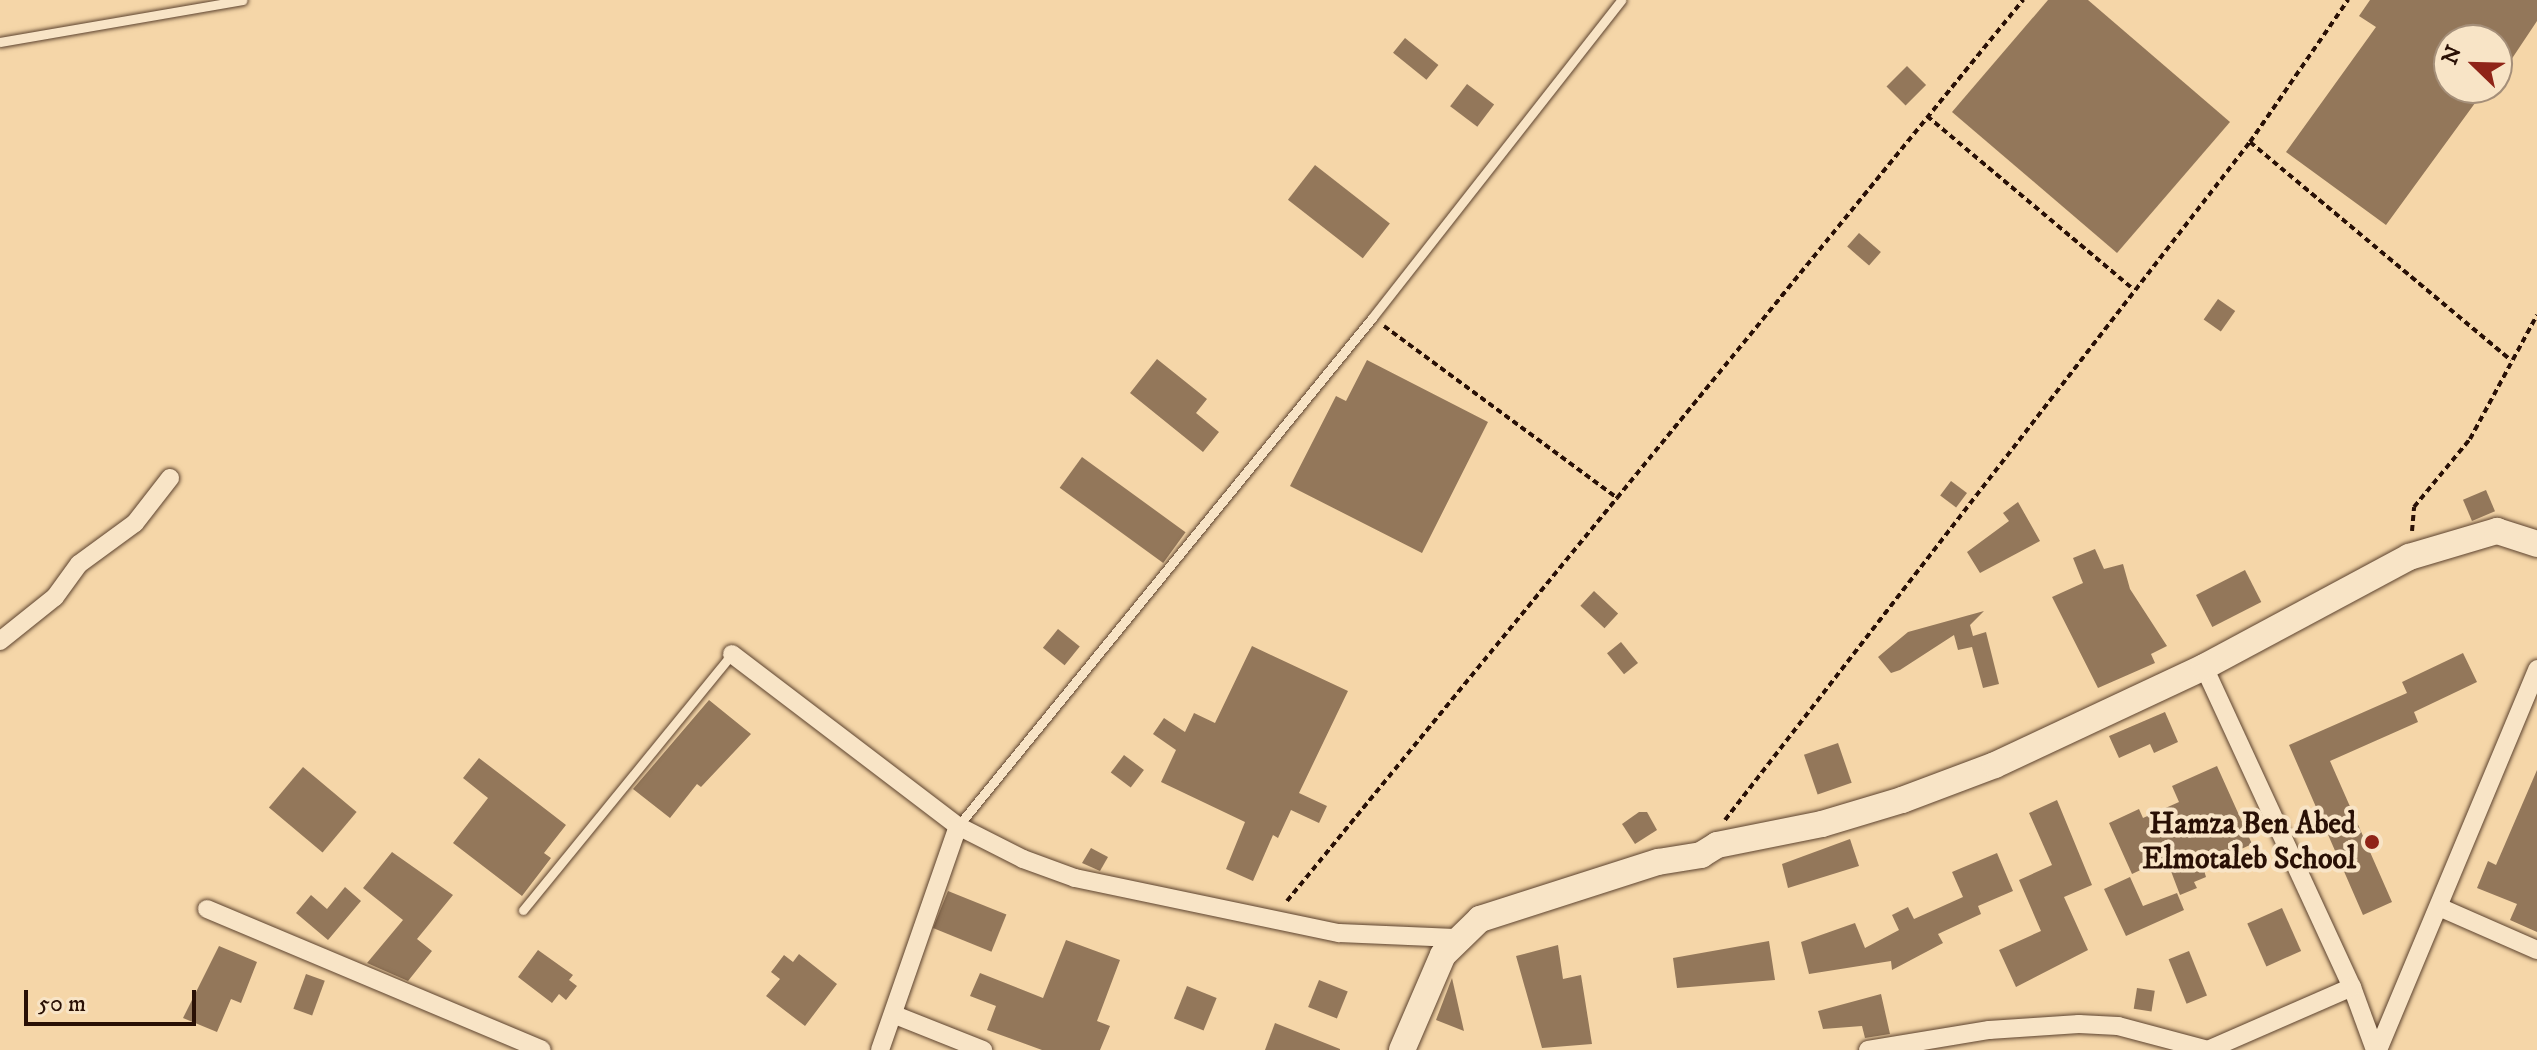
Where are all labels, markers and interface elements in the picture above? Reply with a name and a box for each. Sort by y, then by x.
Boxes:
north arrow [2433,24,2513,104]
text: N [2436,42,2468,69]
place label: Hamza Ben Abed Elmotaleb School [2142,807,2356,878]
marker: Hamza Ben Abed Elmotaleb School [2363,833,2381,851]
scale bar [28,974,200,1024]
text: 50 m [38,989,86,1019]

